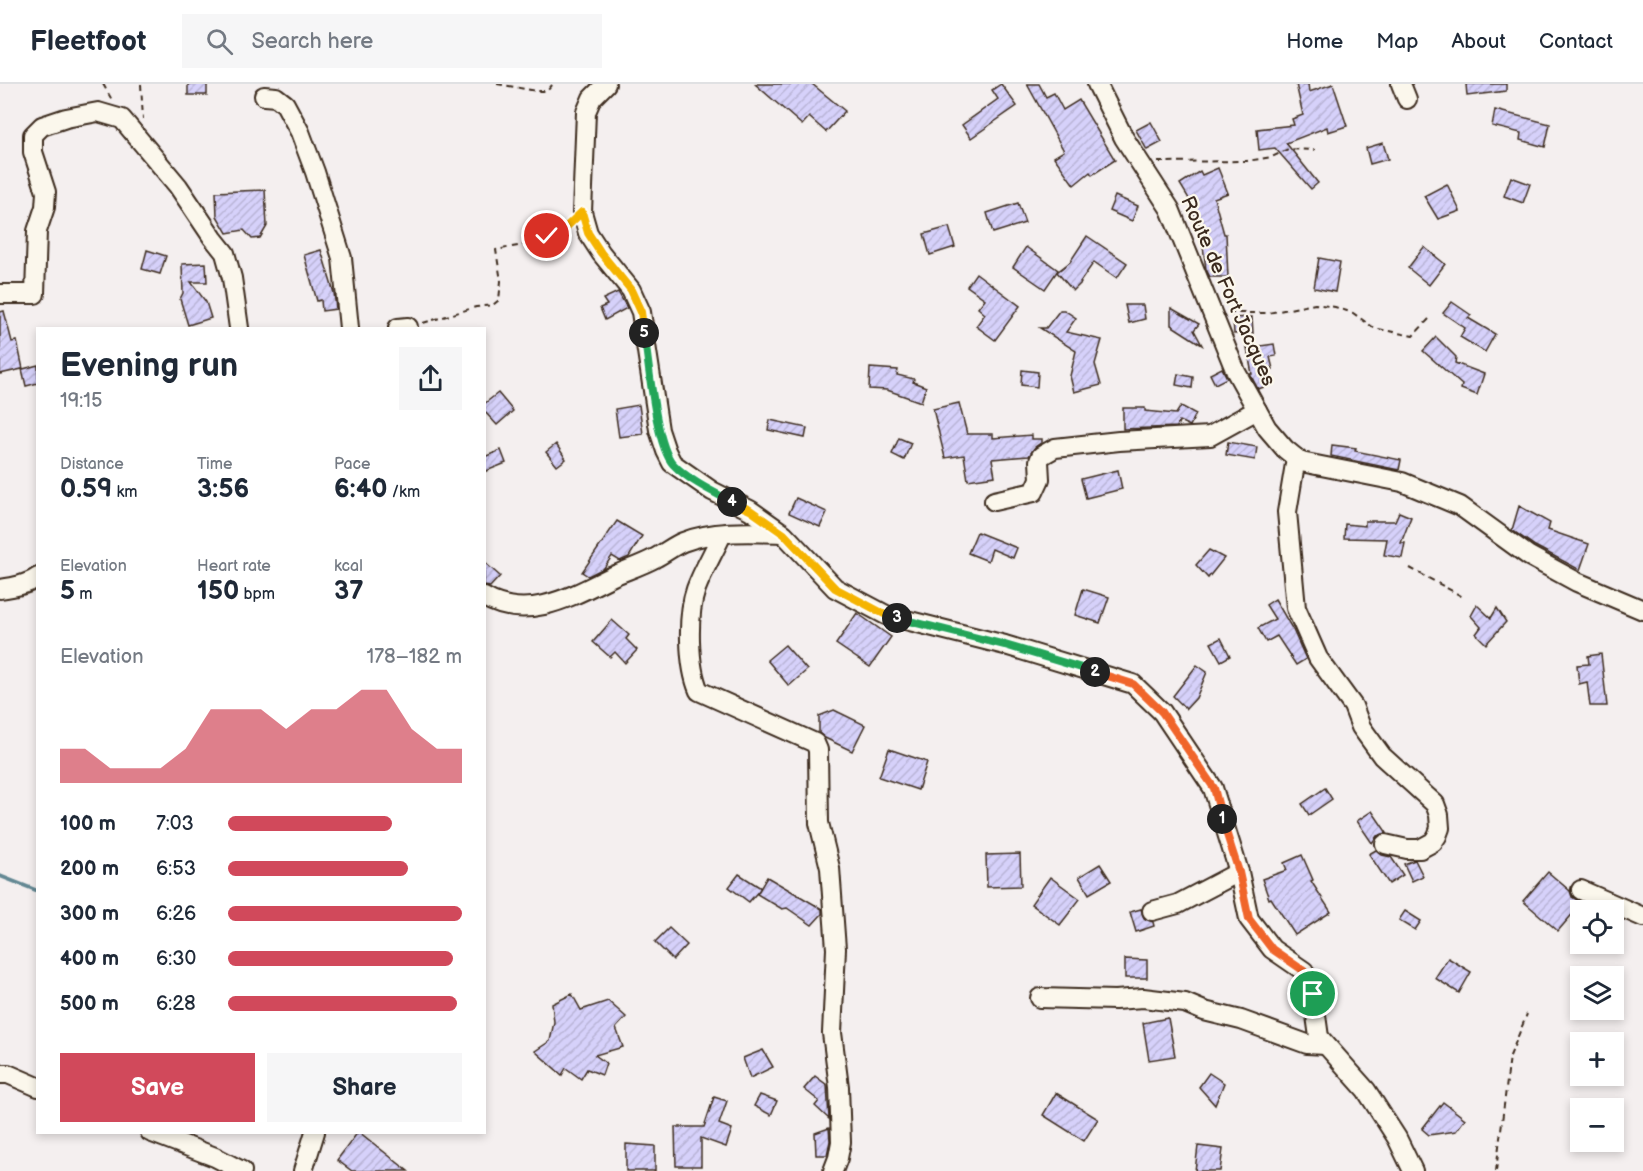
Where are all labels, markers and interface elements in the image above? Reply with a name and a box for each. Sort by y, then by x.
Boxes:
search box [182,14,602,68]
text: Fleetfoot [30,25,146,58]
icon: search [203,25,236,58]
text: Search here [251,28,373,55]
text: Home [1286,29,1343,54]
text: Map [1376,29,1418,54]
text: About [1451,29,1506,54]
text: Contact [1539,29,1613,54]
street label: Route de Fort Jacques [1175,192,1281,390]
pin [521,210,572,261]
icon: check [530,219,563,252]
pin: 5 [629,318,659,348]
text: 5 [639,323,649,342]
text: Evening run [60,346,238,386]
button: share [399,347,462,410]
text: 19:15 [60,389,103,413]
text: Distance [60,455,124,474]
text: Time [197,455,232,474]
text: Pace [334,455,370,474]
text: 0.59 [60,474,112,505]
text: 3:56 [197,474,249,505]
text: 6:40 [334,474,388,505]
text: km [112,483,138,502]
text: /km [388,483,420,502]
pin: 4 [717,487,747,517]
text: 4 [727,492,737,511]
text: Elevation [60,557,127,576]
text: Heart rate [197,557,271,576]
text: kcal [334,557,363,576]
text: 5 [60,576,75,607]
text: 150 [197,576,239,607]
text: 37 [334,576,364,607]
text: m [75,585,93,604]
text: bpm [239,585,275,604]
pin: 3 [882,603,912,633]
text: 3 [892,608,902,627]
text: Elevation [60,645,143,669]
text: 178–182 m [366,645,462,669]
pin: 2 [1080,657,1110,687]
text: 2 [1090,662,1100,681]
pin: 1 [1207,804,1237,834]
text: 1 [1219,809,1225,828]
text: 100 m [60,812,116,836]
text: 7:03 [156,812,194,836]
text: 200 m [60,857,119,881]
text: 6:53 [156,857,196,881]
map controls [1570,900,1624,1152]
button: locate [1570,900,1624,954]
text: 300 m [60,902,119,926]
text: 6:26 [156,902,196,926]
text: 400 m [60,947,119,971]
text: 6:30 [156,947,196,971]
button: layers [1570,966,1624,1020]
pin [1287,968,1338,1019]
icon: arrive [1296,977,1329,1010]
text: 500 m [60,992,119,1016]
text: 6:28 [156,992,196,1016]
button: + [1570,1032,1624,1086]
button: Save [60,1053,255,1122]
button: Share [267,1053,462,1122]
button: − [1570,1098,1624,1152]

